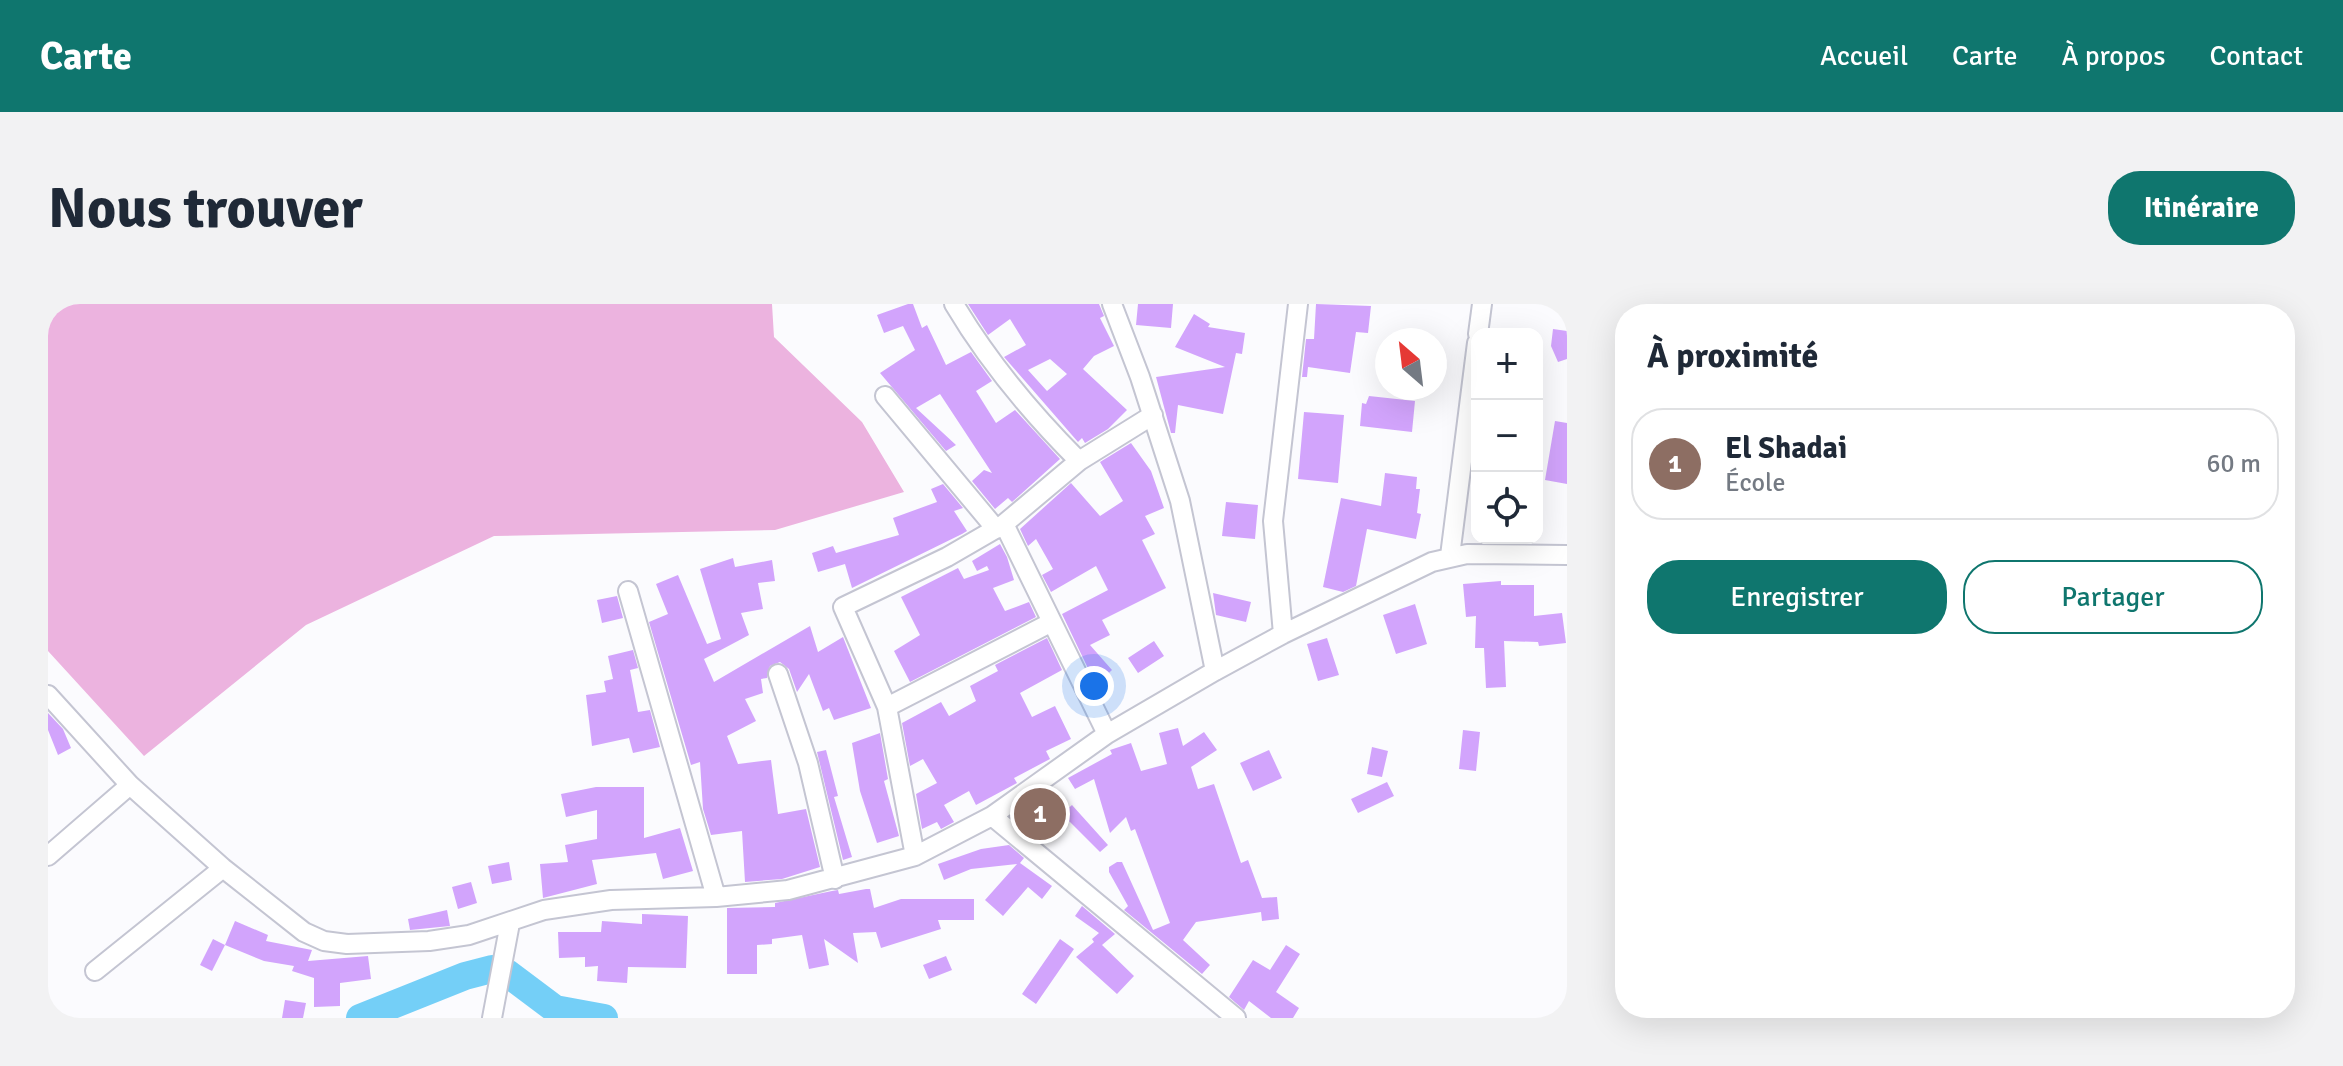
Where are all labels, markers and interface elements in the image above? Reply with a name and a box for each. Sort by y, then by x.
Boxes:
text: Carte [40,33,132,80]
text: Accueil [1820,39,1908,73]
text: Carte [1952,39,2017,73]
text: À propos [2061,39,2166,73]
text: Contact [2210,39,2303,73]
button: Itinéraire [2108,171,2295,245]
text: Nous trouver [48,174,363,243]
north arrow [1375,328,1447,400]
map controls [1471,328,1543,544]
button: + [1471,328,1543,400]
text: À proximité [1647,335,1818,377]
button: − [1471,400,1543,472]
text: El Shadai [1725,430,1847,467]
text: 1 [1668,448,1682,480]
text: 60 m [2206,448,2261,480]
text: École [1725,467,1785,499]
button: locate [1471,472,1543,544]
button: Enregistrer [1647,560,1947,634]
button: Partager [1963,560,2263,634]
your location [1074,666,1114,706]
pin: 1 [1014,784,1066,844]

